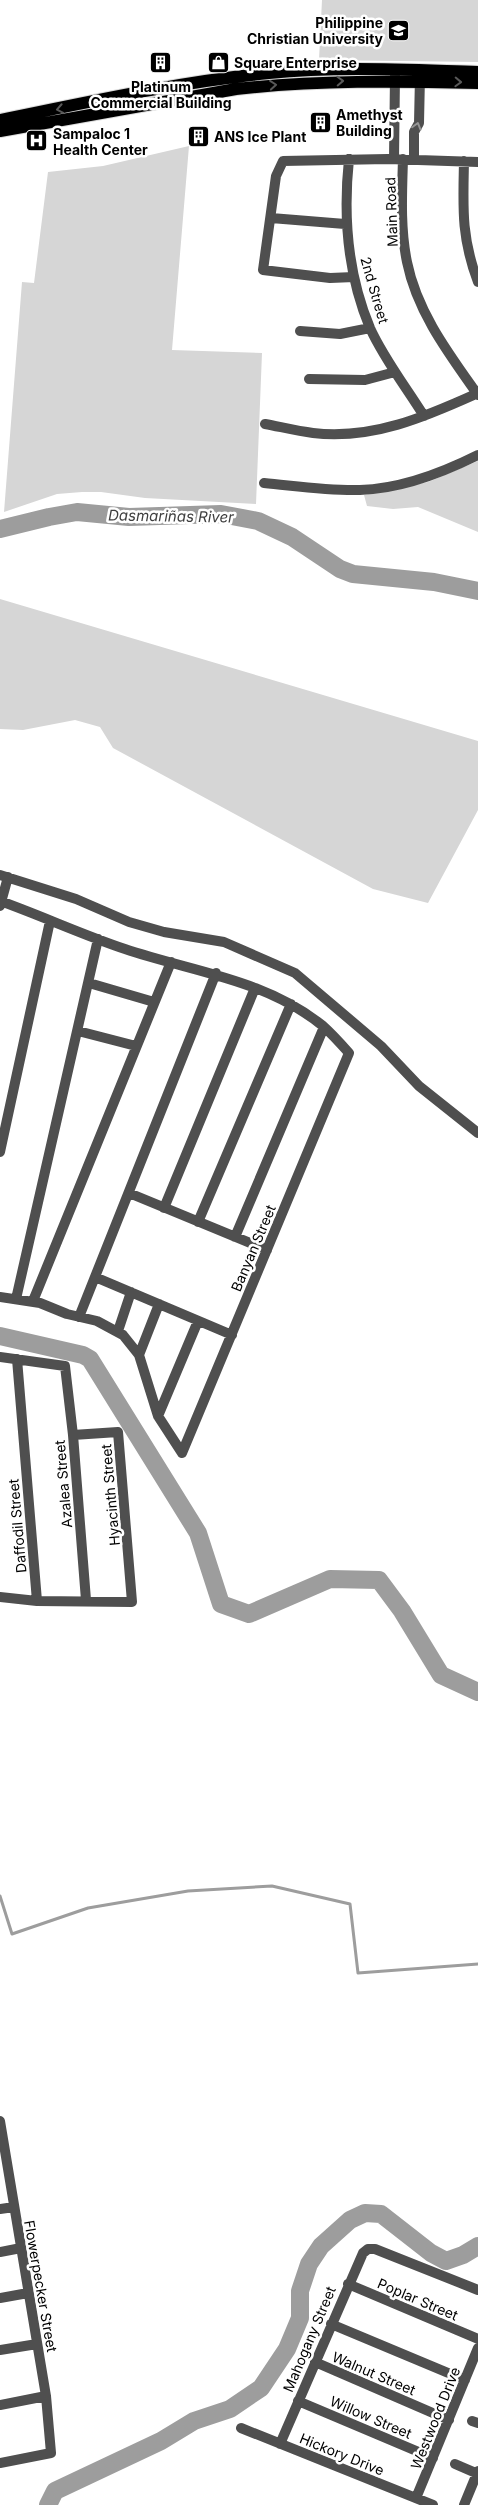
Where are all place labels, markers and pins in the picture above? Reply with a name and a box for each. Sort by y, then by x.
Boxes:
place label: Philippine Christian University [247,14,384,47]
school or university icon: Philippine Christian University [387,18,411,42]
shop icon: Square Enterprise [206,50,230,74]
building icon: Platinum Commercial Building [149,51,173,75]
place label: Square Enterprise [234,54,357,71]
place label: Platinum Commercial Building [90,78,232,111]
place label: Amethyst Building [336,106,403,139]
building icon: Amethyst Building [308,110,332,134]
building icon: ANS Ice Plant [186,124,210,148]
place label: Sampaloc 1 Health Center [53,125,148,158]
place label: ANS Ice Plant [214,128,306,145]
hospital icon: Sampaloc 1 Health Center [25,129,49,153]

